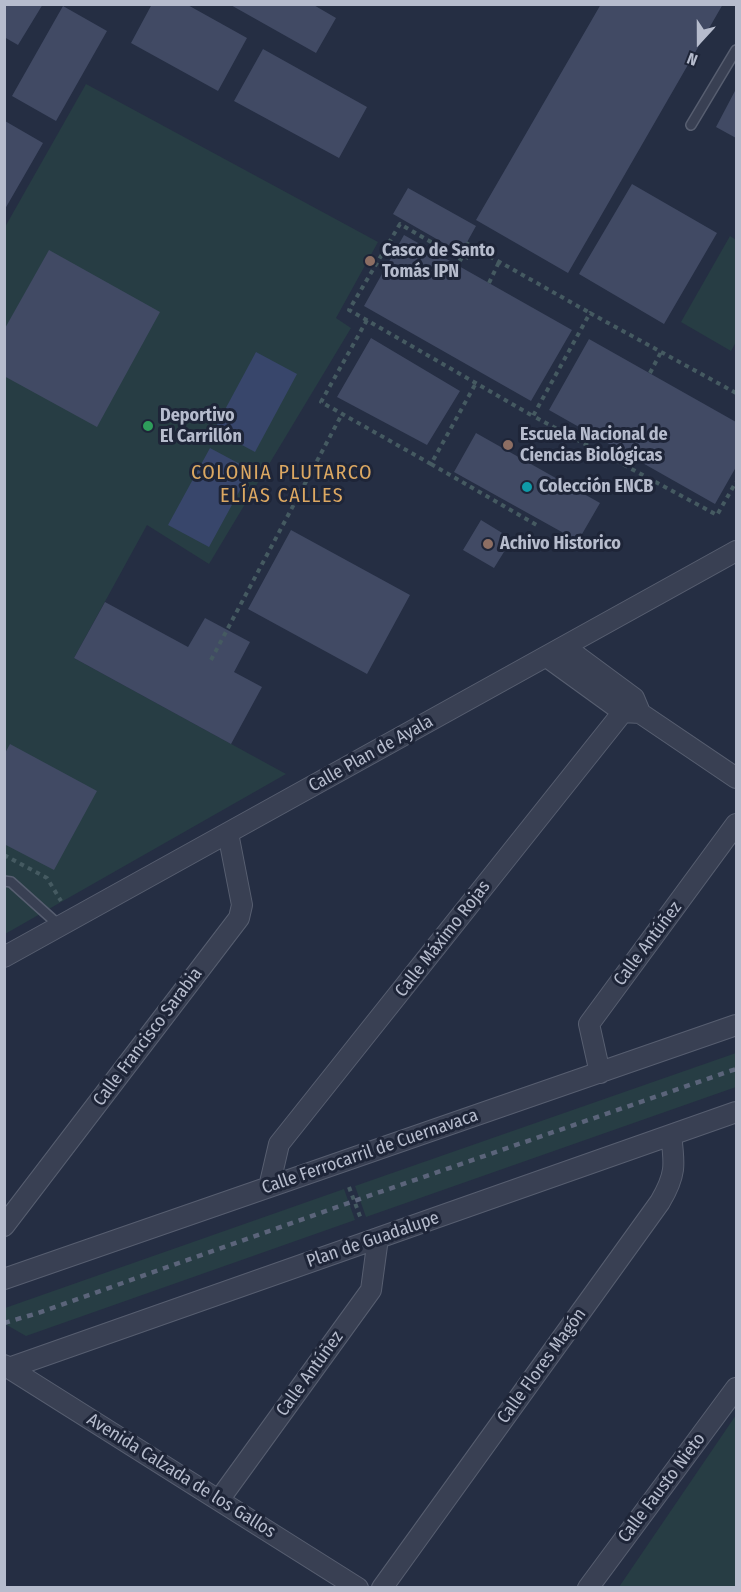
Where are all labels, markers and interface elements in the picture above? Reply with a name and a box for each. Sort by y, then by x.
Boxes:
north arrow [669,12,729,72]
text: N [684,49,700,70]
place label: Casco de Santo Tomás IPN [382,240,495,282]
marker: Casco de Santo Tomás IPN [363,254,377,268]
place label: Deportivo El Carrillón [160,405,242,448]
marker: Deportivo El Carrillón [141,419,155,433]
place label: Escuela Nacional de Ciencias Biológicas [520,424,668,466]
marker: Escuela Nacional de Ciencias Biológicas [501,438,515,452]
district label: COLONIA PLUTARCO ELÍAS CALLES [191,461,373,508]
place label: Colección ENCB [539,476,653,498]
marker: Colección ENCB [520,480,534,494]
place label: Achivo Historico [500,533,621,555]
marker: Achivo Historico [481,537,495,551]
street label: Calle Plan de Ayala [305,711,437,797]
street label: Calle Máximo Rojas [391,877,495,1001]
street label: Calle Antúñez [609,898,687,990]
street label: Calle Francisco Sarabia [89,964,207,1110]
street label: Calle Ferrocarril de Cuernavaca [259,1105,481,1199]
street label: Plan de Guadalupe [304,1207,442,1273]
street label: Calle Flores Magón [493,1304,591,1428]
street label: Calle Antúñez [272,1327,348,1421]
street label: Avenida Calzada de los Gallos [83,1409,279,1543]
street label: Calle Fausto Nieto [614,1429,710,1547]

